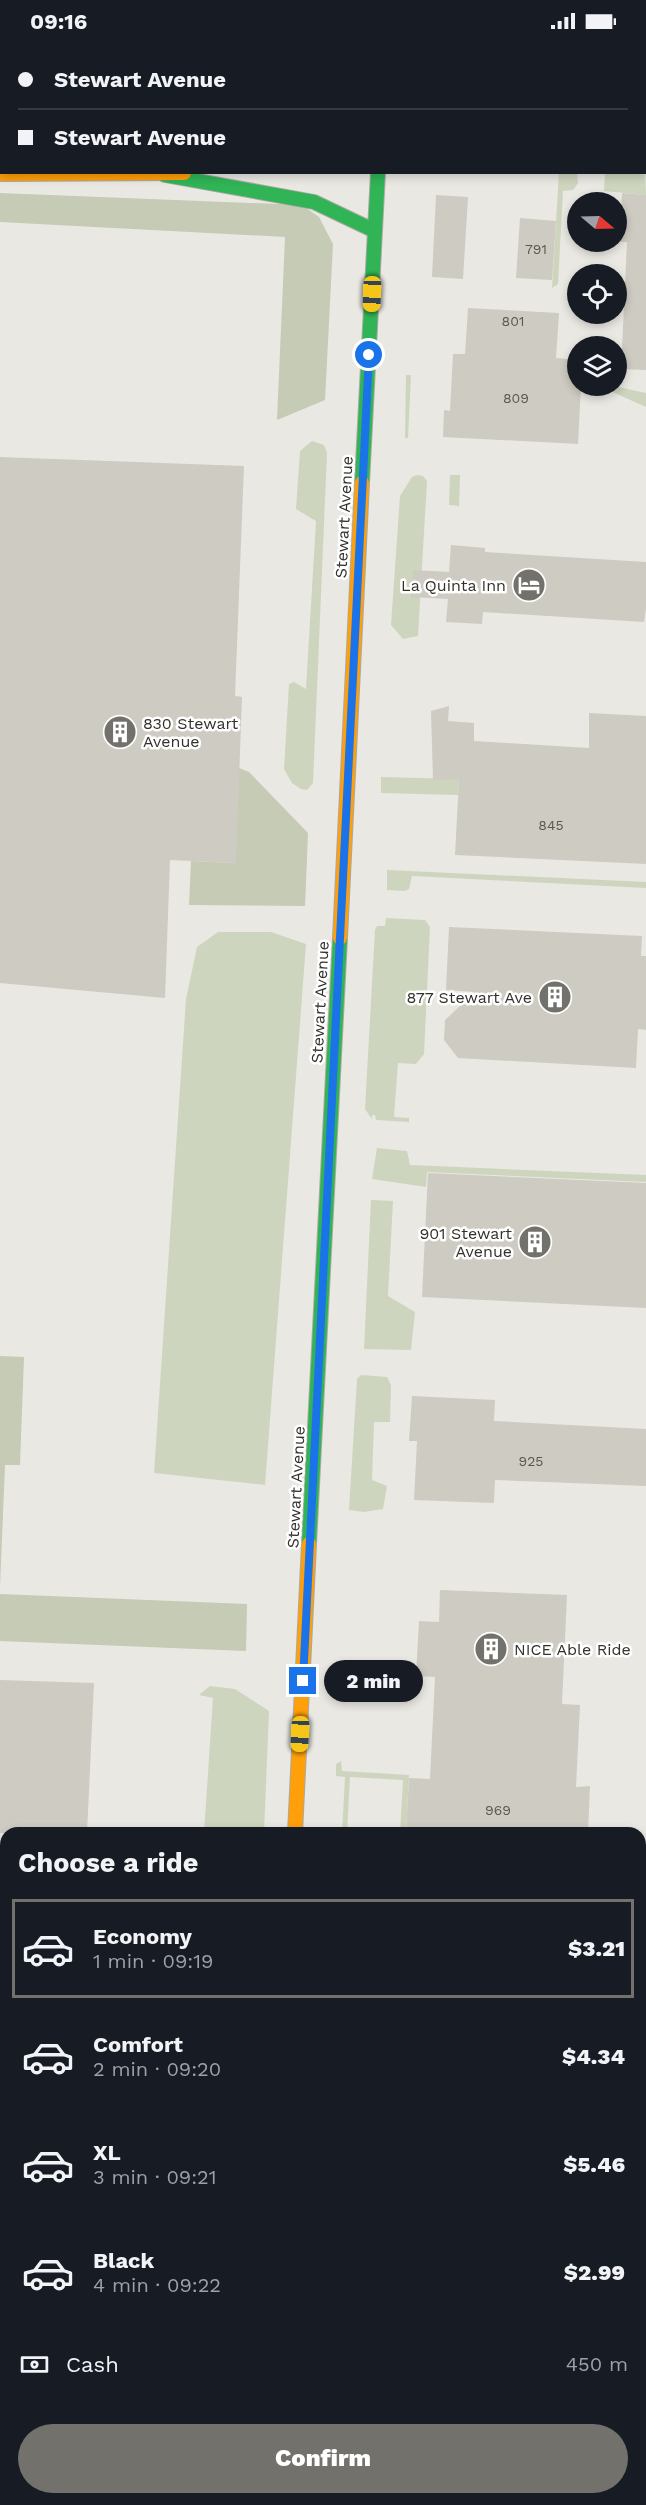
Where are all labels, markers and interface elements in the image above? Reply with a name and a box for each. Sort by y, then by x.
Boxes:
text: 09:16 [30,9,87,34]
text: Stewart Avenue [54,67,226,92]
text: Stewart Avenue [54,125,226,150]
north arrow [567,192,627,252]
map controls [567,192,627,396]
house number: 791 [525,241,547,257]
button: locate [567,264,627,324]
car [362,276,382,312]
house number: 801 [502,313,524,329]
button: layers [567,336,627,396]
route start [355,341,382,368]
house number: 809 [503,390,529,406]
street label: Stewart Avenue [331,455,357,579]
hotel icon: La Quinta Inn [511,567,547,603]
place label: La Quinta Inn [401,576,506,595]
building icon: 830 Stewart Avenue [102,714,138,750]
place label: 830 Stewart Avenue [143,714,239,751]
house number: 845 [538,817,564,833]
street label: Stewart Avenue [307,940,333,1064]
building icon: 877 Stewart Ave [537,979,573,1015]
place label: 877 Stewart Ave [406,988,532,1007]
place label: 901 Stewart Avenue [419,1224,512,1261]
building icon: 901 Stewart Avenue [517,1224,553,1260]
street label: Stewart Avenue [283,1425,309,1549]
house number: 925 [519,1453,543,1469]
building icon: NICE Able Ride [473,1631,509,1667]
place label: NICE Able Ride [514,1640,631,1659]
callout: 2 min [324,1660,423,1702]
route end [289,1667,316,1694]
text: 2 min [346,1669,401,1693]
car [290,1716,310,1752]
house number: 969 [485,1802,511,1818]
text: Choose a ride [18,1847,198,1879]
icon: car [21,1922,75,1976]
text: Economy [93,1924,192,1949]
text: $3.21 [568,1936,625,1961]
text: 1 min · 09:19 [93,1949,213,1973]
icon: car [21,2030,75,2084]
text: Comfort [93,2032,183,2057]
text: $4.34 [562,2044,625,2069]
text: 2 min · 09:20 [93,2057,221,2081]
icon: car [21,2138,75,2192]
text: XL [93,2140,121,2165]
text: $5.46 [563,2152,625,2177]
text: 3 min · 09:21 [93,2165,217,2189]
icon: car [21,2246,75,2300]
text: Black [93,2248,154,2273]
text: $2.99 [564,2260,625,2285]
text: 4 min · 09:22 [93,2273,221,2297]
icon: cash [18,2348,51,2381]
text: Cash [66,2352,119,2377]
text: 450 m [566,2352,628,2376]
button: Confirm [18,2424,628,2493]

